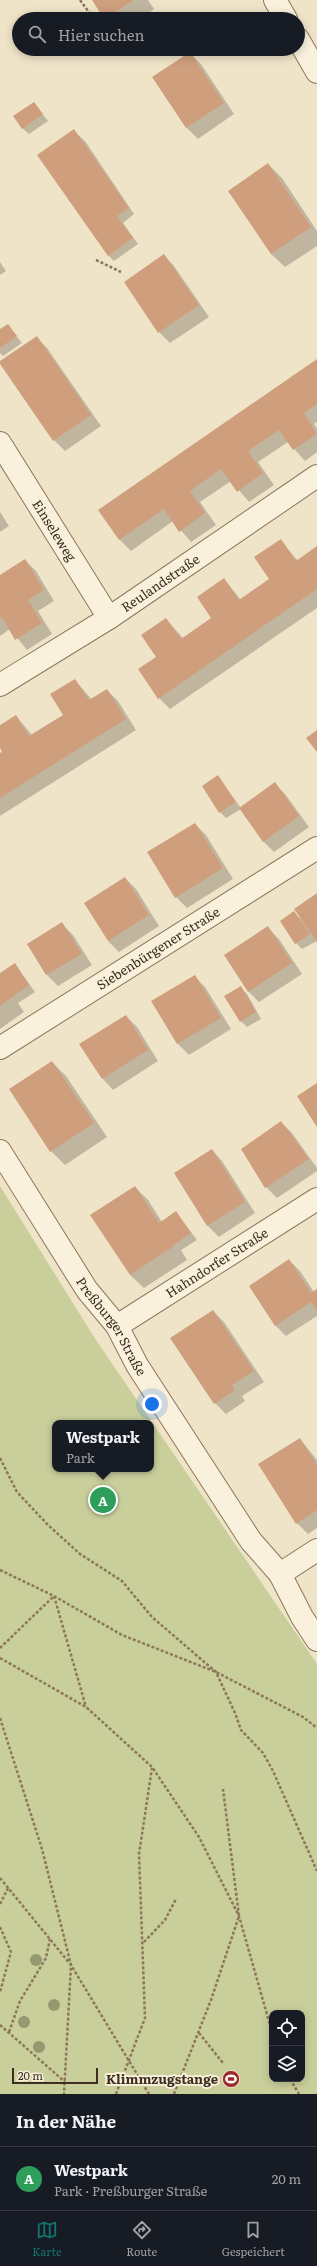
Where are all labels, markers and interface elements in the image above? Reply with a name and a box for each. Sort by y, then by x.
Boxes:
search box [12,12,305,56]
icon: search [26,23,48,45]
text: Hier suchen [58,23,144,46]
street label: Einseleweg [28,496,82,565]
street label: Reulandstraße [117,549,203,616]
street label: Siebenbürgener Straße [93,902,223,994]
street label: Hahndorfer Straße [161,1223,272,1302]
street label: Preßburger Straße [72,1273,152,1379]
your location [142,1394,162,1414]
popup [52,1420,154,1472]
text: Westpark [66,1425,140,1448]
text: Park [66,1448,95,1467]
pin: A [90,1485,116,1515]
map controls [269,2010,305,2082]
button: locate [269,2010,305,2046]
button: layers [269,2046,305,2082]
scale bar [12,2066,98,2085]
text: 20 m [18,2067,43,2083]
place label: Klimmzugstange [106,2069,218,2088]
sports icon: Klimmzugstange [221,2069,241,2089]
text: In der Nähe [16,2108,116,2133]
text: Westpark [54,2158,128,2181]
text: A [24,2169,34,2188]
text: 20 m [272,2169,301,2188]
text: Park · Preßburger Straße [54,2181,207,2200]
tab: Karte [32,2219,62,2259]
tab: Route [126,2219,157,2259]
tab: Gespeichert [222,2219,285,2259]

